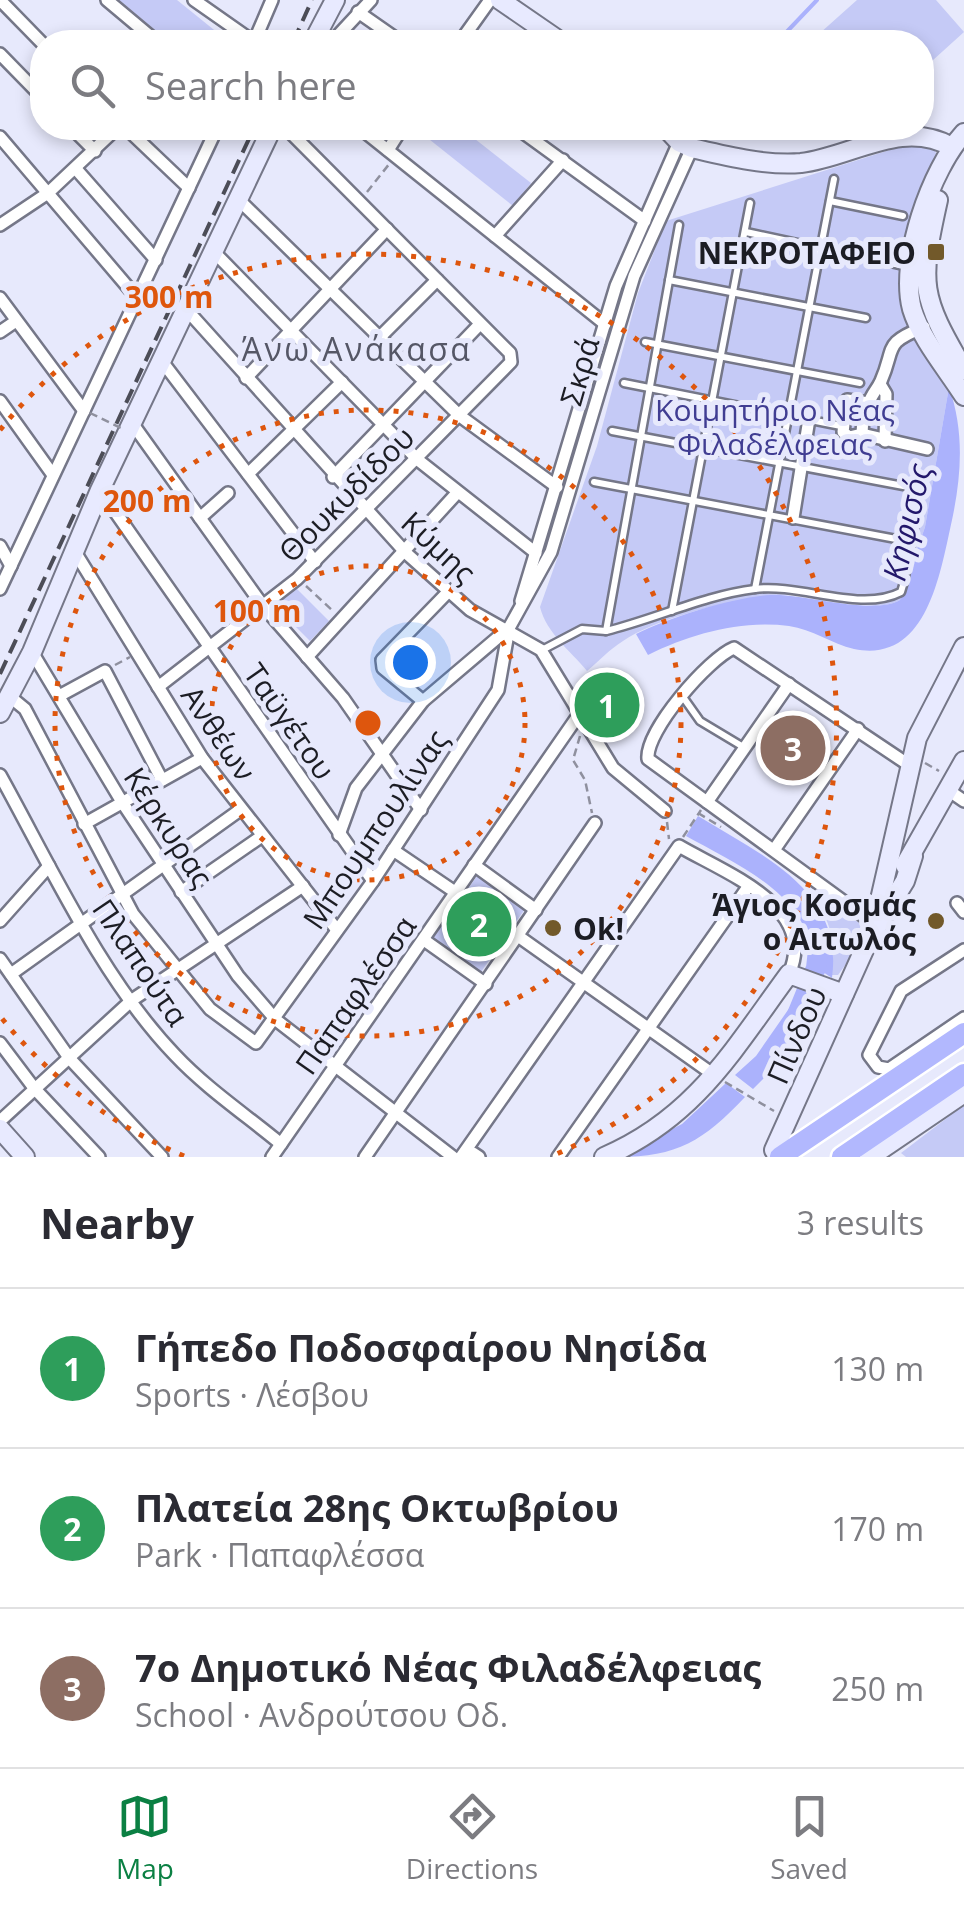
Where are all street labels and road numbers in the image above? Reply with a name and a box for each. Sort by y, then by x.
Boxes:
street label: Σκρά [550,332,608,410]
street label: Θουκυδίδου [269,417,423,571]
street label: Κύμης [393,502,485,592]
street label: Ταϋγέτου [235,655,345,787]
street label: Ανθέων [172,677,266,789]
street label: Μπουμπουλίνας [293,721,457,937]
street label: Κέρκυρας [115,759,223,895]
street label: Πλαπούτα [84,891,198,1033]
street label: Παπαφλέσσα [285,907,425,1083]
street label: Πίνδου [756,980,836,1090]

